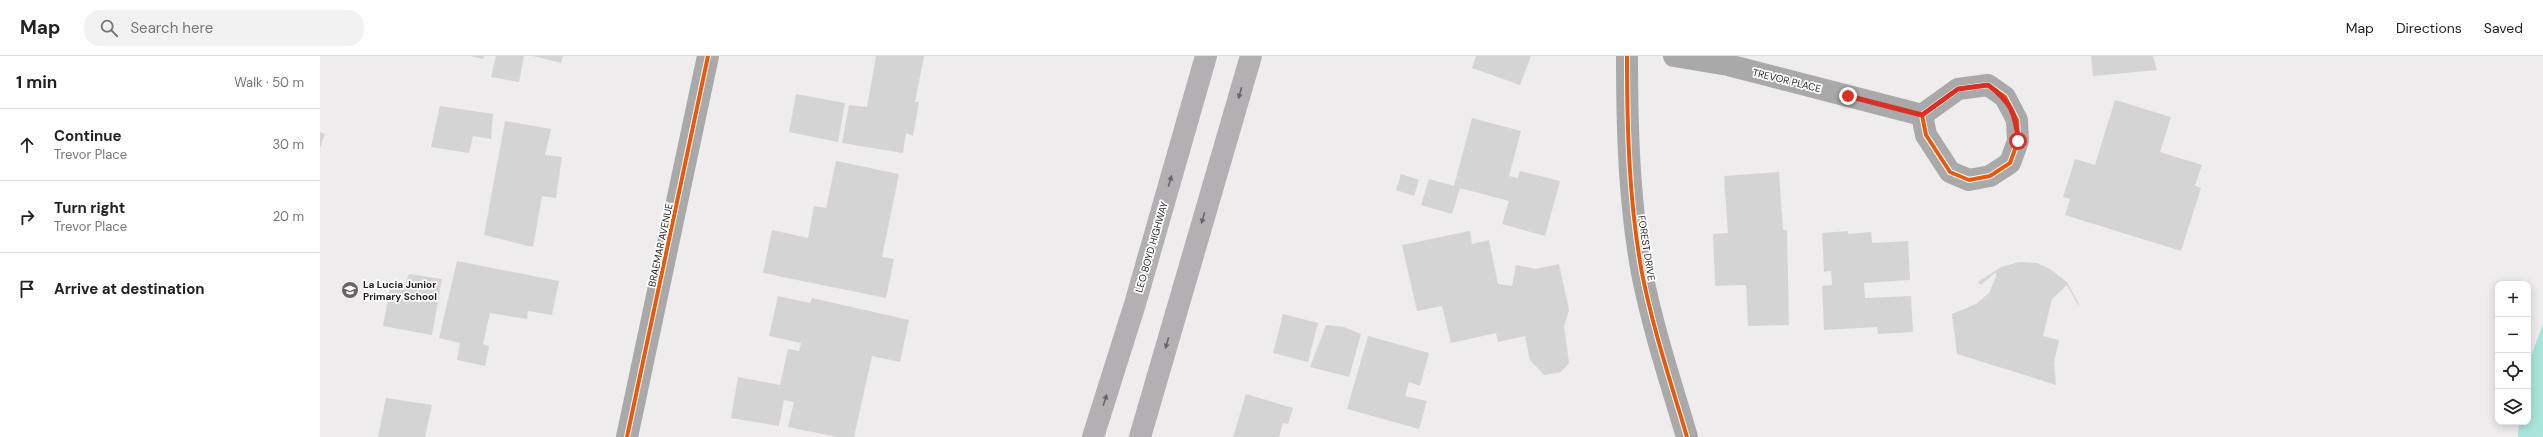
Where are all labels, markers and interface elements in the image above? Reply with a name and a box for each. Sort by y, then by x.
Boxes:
search box [84,10,364,46]
text: Map [20,15,60,40]
icon: search [98,17,120,39]
text: Search here [130,18,213,38]
text: Map [2346,19,2374,37]
text: Directions [2396,19,2462,37]
text: Saved [2484,19,2523,37]
street label: TREVOR PLACE [1751,66,1823,95]
text: 1 min [16,71,57,93]
text: Walk · 50 m [234,74,304,91]
route end [1839,87,1857,105]
one-way arrow [1237,88,1243,100]
text: Continue [54,126,122,146]
route start [2009,132,2027,150]
icon: ahead [16,134,38,156]
text: 30 m [272,136,304,153]
text: Trevor Place [54,146,127,163]
one-way arrow [1167,175,1173,187]
text: Turn right [54,198,125,218]
street label: LEO BOYD HIGHWAY [1132,200,1171,294]
street label: BRAEMAR AVENUE [645,202,676,288]
icon: right [16,206,38,228]
text: 20 m [273,208,304,225]
one-way arrow [1200,212,1206,224]
street label: FOREST DRIVE [1635,214,1658,282]
text: Trevor Place [54,218,127,235]
icon: arrive [16,278,38,300]
place label: La Lucia Junior Primary School [363,278,437,303]
text: Arrive at destination [54,279,205,299]
school or university icon: La Lucia Junior Primary School [340,280,360,300]
map controls [2495,281,2531,425]
button: + [2495,281,2531,317]
button: − [2495,317,2531,353]
one-way arrow [1164,337,1170,349]
button: locate [2495,353,2531,389]
button: layers [2495,389,2531,425]
one-way arrow [1102,393,1108,405]

